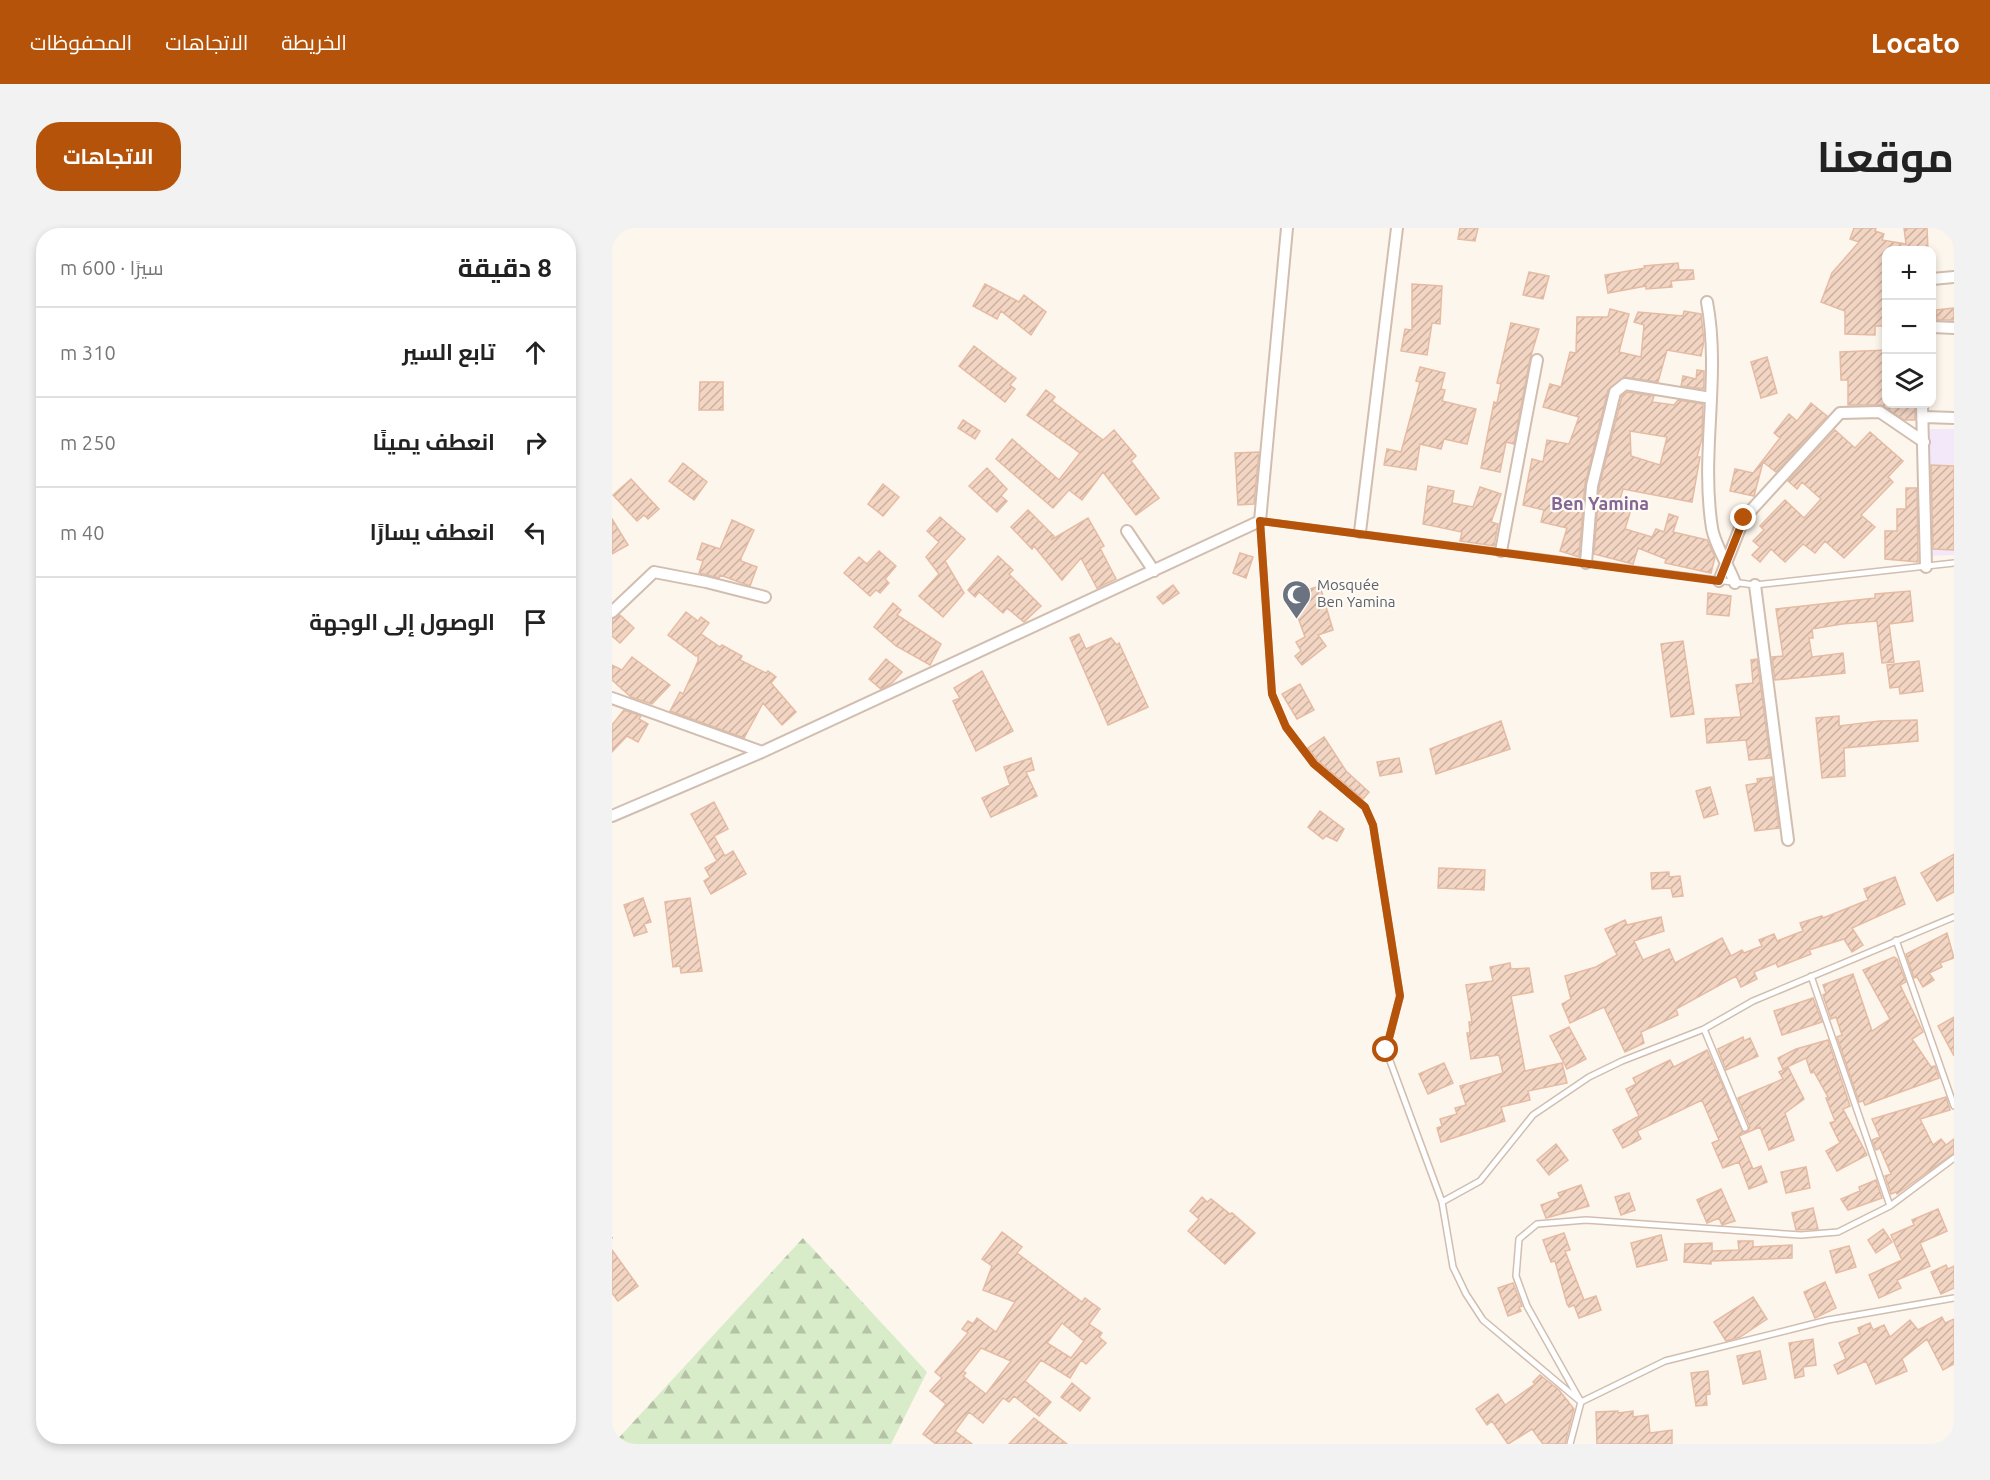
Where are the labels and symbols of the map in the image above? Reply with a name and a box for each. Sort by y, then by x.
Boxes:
district label: Ben Yamina [1551,493,1649,513]
route end [1730,504,1756,530]
place label: Mosquée Ben Yamina [1317,576,1396,610]
mosque icon: Mosquée Ben Yamina [1280,578,1312,620]
route start [1372,1036,1398,1062]

